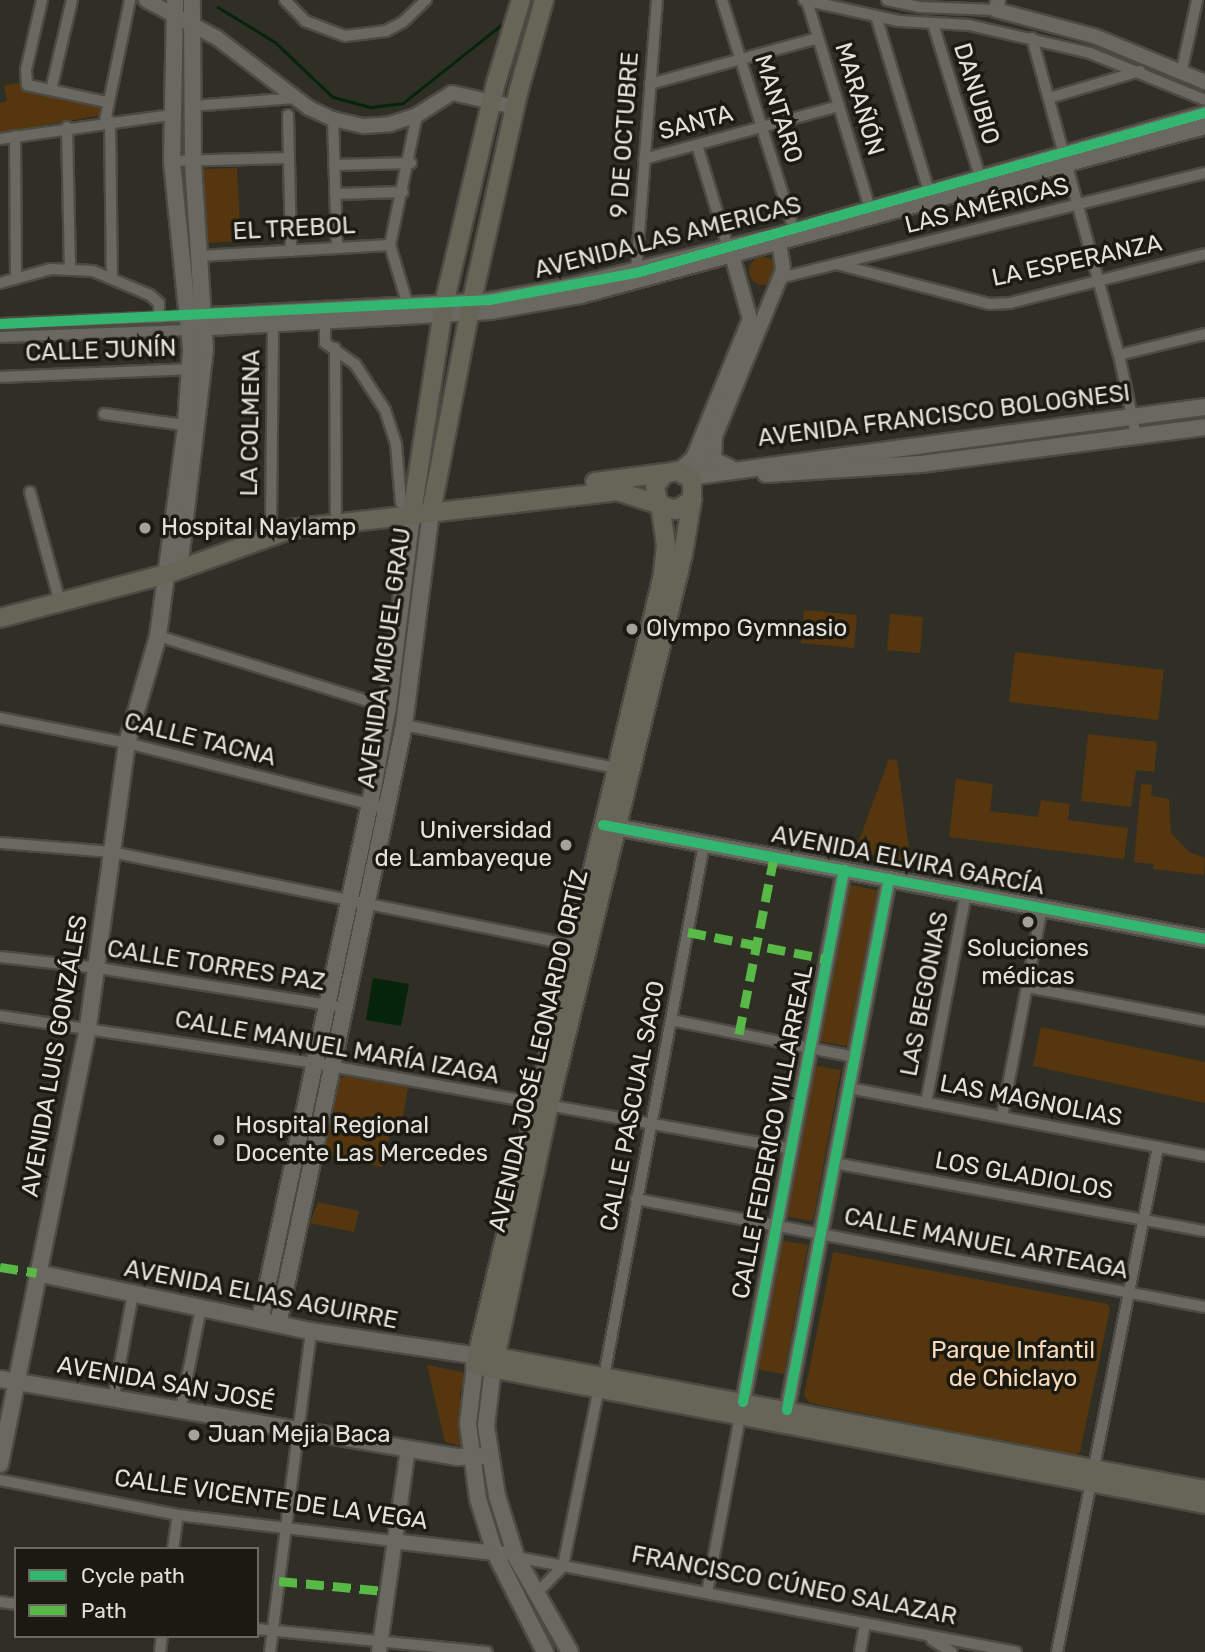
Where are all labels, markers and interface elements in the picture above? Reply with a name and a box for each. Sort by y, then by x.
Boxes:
street label: MARAÑÓN [828,39,890,159]
street label: DANUBIO [947,40,1005,148]
street label: 9 DE OCTUBRE [605,51,645,219]
street label: MANTARO [748,51,808,167]
street label: SANTA [656,99,736,147]
street label: LAS AMÉRICAS [902,172,1072,240]
street label: AVENIDA LAS AMERICAS [531,191,805,285]
street label: EL TREBOL [231,211,357,247]
street label: LA ESPERANZA [989,229,1165,293]
street label: CALLE JUNÍN [25,334,177,368]
street label: LA COLMENA [235,349,267,497]
street label: AVENIDA FRANCISCO BOLOGNESI [756,379,1132,453]
place label: Hospital Naylamp [161,514,356,542]
marker: Hospital Naylamp [135,518,155,538]
street label: AVENIDA MIGUEL GRAU [352,525,418,791]
place label: Olympo Gymnasio [646,615,847,643]
marker: Olympo Gymnasio [624,621,640,637]
street label: CALLE TACNA [121,707,279,773]
place label: Universidad de Lambayeque [375,817,552,873]
street label: AVENIDA ELVIRA GARCÍA [768,820,1048,902]
marker: Universidad de Lambayeque [558,837,574,853]
street label: AVENIDA JOSÉ LEONARDO ORTÍZ [483,867,595,1235]
street label: LAS BEGONIAS [895,909,955,1079]
street label: AVENIDA LUIS GONZÁLES [16,912,94,1200]
marker: Soluciones médicas [1018,912,1038,932]
street label: CALLE TORRES PAZ [105,935,327,997]
place label: Soluciones médicas [967,935,1089,991]
street label: CALLE FEDERICO VILLARREAL [726,962,820,1302]
street label: CALLE PASCUAL SACO [595,978,671,1234]
street label: CALLE MANUEL MARÍA IZAGA [172,1005,502,1091]
street label: LAS MAGNOLIAS [937,1069,1125,1133]
place label: Hospital Regional Docente Las Mercedes [235,1112,488,1168]
marker: Hospital Regional Docente Las Mercedes [209,1130,229,1150]
street label: LOS GLADIOLOS [933,1146,1115,1206]
street label: CALLE MANUEL ARTEAGA [841,1202,1131,1286]
street label: AVENIDA ELIAS AGUIRRE [121,1254,401,1336]
park label: Parque Infantil de Chiclayo [931,1337,1095,1393]
street label: AVENIDA SAN JOSÉ [55,1351,277,1417]
place label: Juan Mejia Baca [208,1421,391,1449]
marker: Juan Mejia Baca [186,1427,202,1443]
street label: CALLE VICENTE DE LA VEGA [112,1464,430,1536]
street label: FRANCISCO CÚNEO SALAZAR [629,1540,959,1632]
legend [14,1547,259,1638]
text: Cycle path [81,1563,185,1588]
text: Path [81,1598,127,1623]

